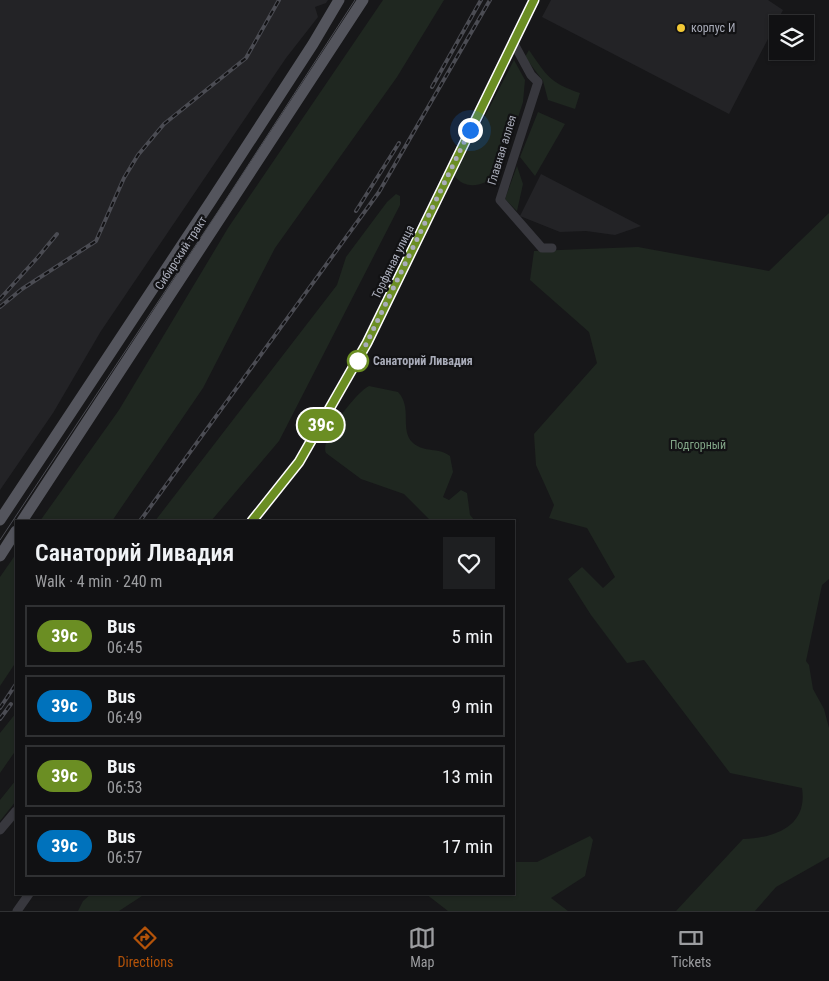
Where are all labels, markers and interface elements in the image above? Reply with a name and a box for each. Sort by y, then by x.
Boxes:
map controls [769,15,814,60]
button: layers [769,15,814,60]
place label: корпус И [691,21,735,35]
marker: корпус И [675,22,687,34]
street label: Главная аллея [485,113,519,187]
your location [458,118,483,143]
street label: Сибирский тракт [152,214,210,292]
street label: Торфяная улица [369,223,417,301]
marker: Санаторий Ливадия [347,350,369,372]
place label: Санаторий Ливадия [373,354,473,368]
line badge: 39c [292,409,350,441]
text: 39c [308,414,334,435]
park label: Подгорный [670,438,726,452]
button: heart [443,537,495,589]
text: Санаторий Ливадия [35,539,234,567]
text: Walk · 4 min · 240 m [35,572,162,591]
text: Bus [107,615,136,638]
text: 39c [51,625,78,646]
text: 5 min [451,625,493,648]
text: 06:45 [107,638,142,657]
text: Bus [107,685,136,708]
text: 39с [51,695,78,716]
text: 9 min [451,695,493,718]
text: 06:49 [107,708,142,727]
text: Bus [107,755,136,778]
text: 39c [51,765,78,786]
text: 13 min [442,765,493,788]
text: 06:53 [107,778,142,797]
text: Bus [107,825,136,848]
text: 39с [51,835,78,856]
text: 17 min [442,835,493,858]
text: 06:57 [107,848,142,867]
tab: Directions [117,924,173,970]
tab: Map [408,924,436,970]
tab: Tickets [671,924,712,970]

